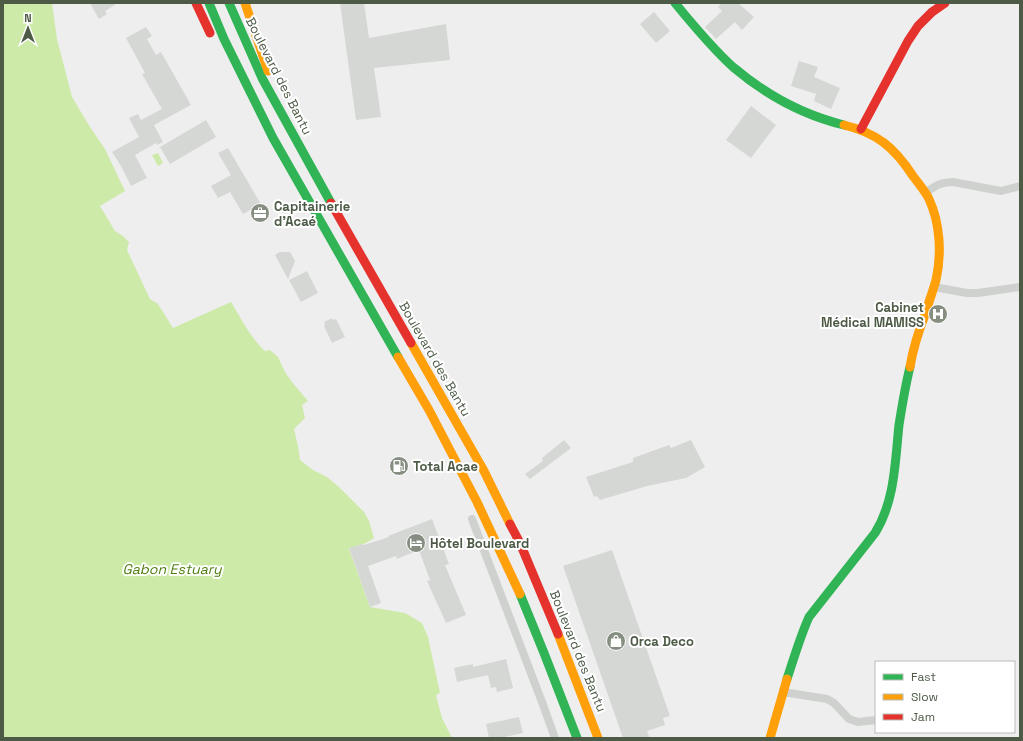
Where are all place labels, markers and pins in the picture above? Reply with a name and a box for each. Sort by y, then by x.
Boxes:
place label: Capitainerie d'Acaé [274,198,350,230]
office icon: Capitainerie d'Acaé [249,202,271,224]
place label: Cabinet Médical MAMISS [821,299,924,331]
hospital icon: Cabinet Médical MAMISS [927,303,949,325]
fuel station icon: Total Acae [388,455,410,477]
place label: Total Acae [413,458,478,475]
hotel icon: Hôtel Boulevard [405,532,427,554]
place label: Hôtel Boulevard [430,535,529,552]
shop icon: Orca Deco [605,630,627,652]
place label: Orca Deco [630,633,694,650]

